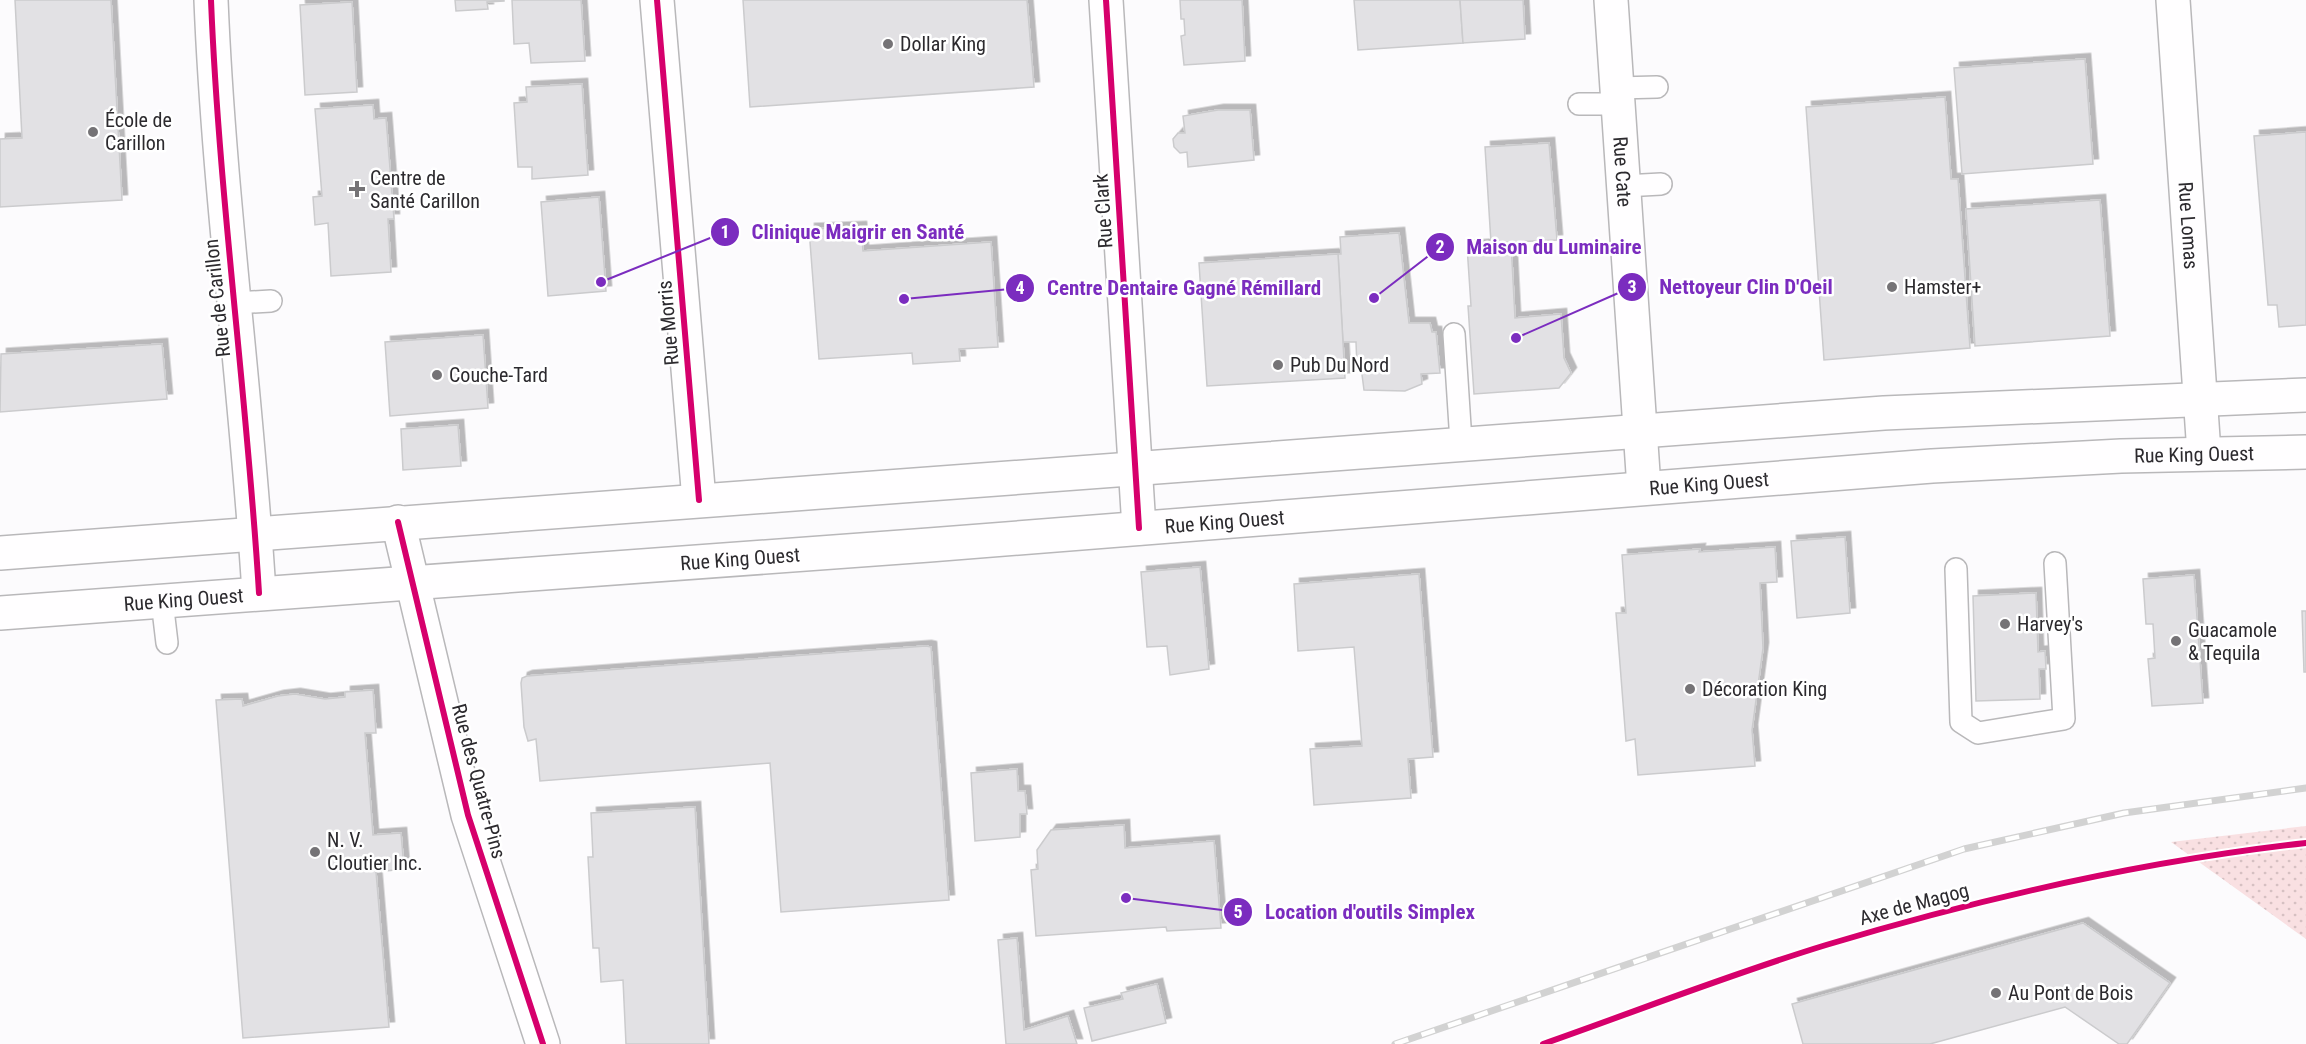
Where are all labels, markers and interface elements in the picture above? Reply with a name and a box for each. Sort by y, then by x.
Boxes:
place label: Dollar King [900,32,986,56]
marker: Dollar King [881,37,895,51]
place label: École de Carillon [105,108,172,155]
marker: École de Carillon [86,125,100,139]
street label: Rue Cate [1608,136,1637,208]
place label: Centre de Santé Carillon [370,166,480,213]
street label: Rue Clark [1088,173,1118,249]
marker: Centre de Santé Carillon [348,180,366,198]
street label: Rue Lomas [2173,181,2203,270]
callout: Clinique Maigrir en Santé [710,213,976,252]
text: Clinique Maigrir en Santé [752,220,964,244]
text: 1 [720,221,730,242]
callout: Maison du Luminaire [1425,227,1654,266]
text: Maison du Luminaire [1466,235,1642,259]
text: 2 [1435,236,1445,257]
street label: Rue de Carillon [199,238,235,358]
callout: Nettoyeur Clin D'Oeil [1617,267,1844,306]
callout: Centre Dentaire Gagné Rémillard [1005,268,1333,307]
text: Nettoyeur Clin D'Oeil [1659,275,1833,299]
place label: Hamster+ [1904,275,1982,299]
text: Centre Dentaire Gagné Rémillard [1047,276,1321,300]
text: 3 [1627,276,1637,297]
text: 4 [1015,277,1025,298]
street label: Rue Morris [652,279,684,367]
marker: Hamster+ [1885,280,1899,294]
place label: Pub Du Nord [1290,353,1389,377]
marker: Pub Du Nord [1271,358,1285,372]
place label: Couche-Tard [449,363,548,387]
marker: Couche-Tard [430,368,444,382]
street label: Rue King Ouest [2134,441,2254,468]
street label: Rue King Ouest [1648,467,1770,500]
street label: Rue King Ouest [1164,505,1285,538]
street label: Rue King Ouest [679,542,801,575]
street label: Rue King Ouest [123,583,244,616]
place label: Harvey's [2017,612,2083,636]
marker: Harvey's [1998,617,2012,631]
place label: Guacamole & Tequila [2188,618,2277,665]
marker: Guacamole & Tequila [2169,634,2183,648]
place label: Décoration King [1702,677,1827,701]
marker: Décoration King [1683,682,1697,696]
street label: Rue des Quatre-Pins [447,701,511,861]
place label: N. V. Cloutier Inc. [327,828,422,875]
marker: N. V. Cloutier Inc. [308,845,322,859]
street label: Axe de Magog [1857,878,1971,930]
callout: Location d'outils Simplex [1223,892,1487,931]
text: Location d'outils Simplex [1265,900,1475,924]
text: 5 [1233,901,1243,922]
place label: Au Pont de Bois [2008,981,2133,1005]
marker: Au Pont de Bois [1989,986,2003,1000]

